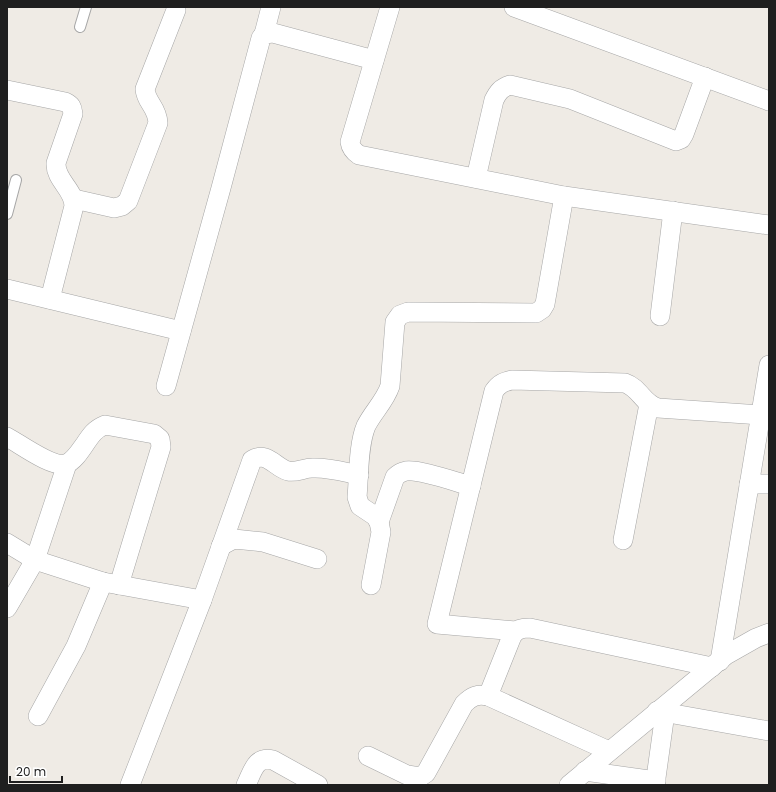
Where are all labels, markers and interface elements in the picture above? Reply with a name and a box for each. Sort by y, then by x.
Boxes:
scale bar [10,758,62,784]
text: 20 m [16,763,46,780]

